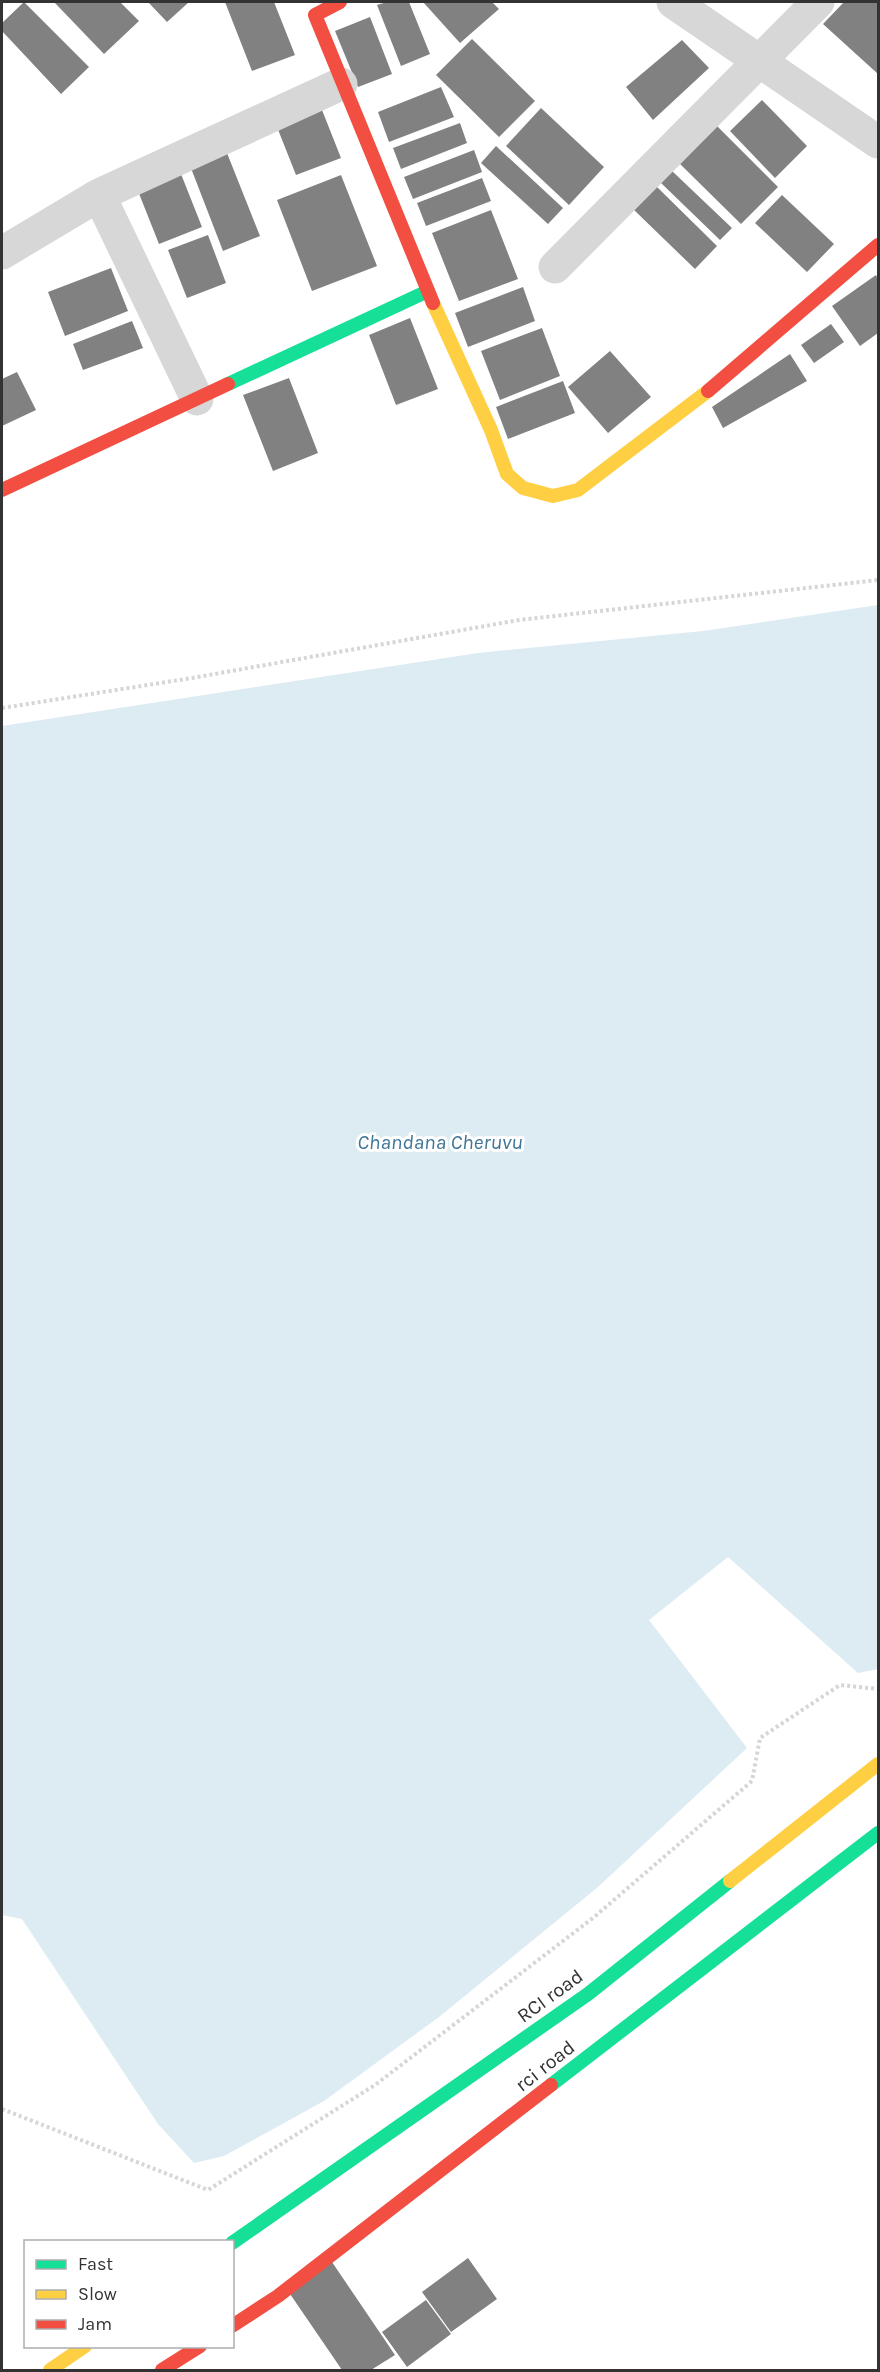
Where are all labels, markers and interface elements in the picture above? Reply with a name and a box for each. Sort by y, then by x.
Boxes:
water label: Chandana Cheruvu [357,1130,523,1154]
street label: RCI road [513,1964,587,2028]
street label: rci road [511,2036,579,2096]
legend [24,2240,234,2348]
text: Fast [78,2253,113,2275]
text: Slow [78,2283,117,2305]
text: Jam [78,2313,112,2335]

